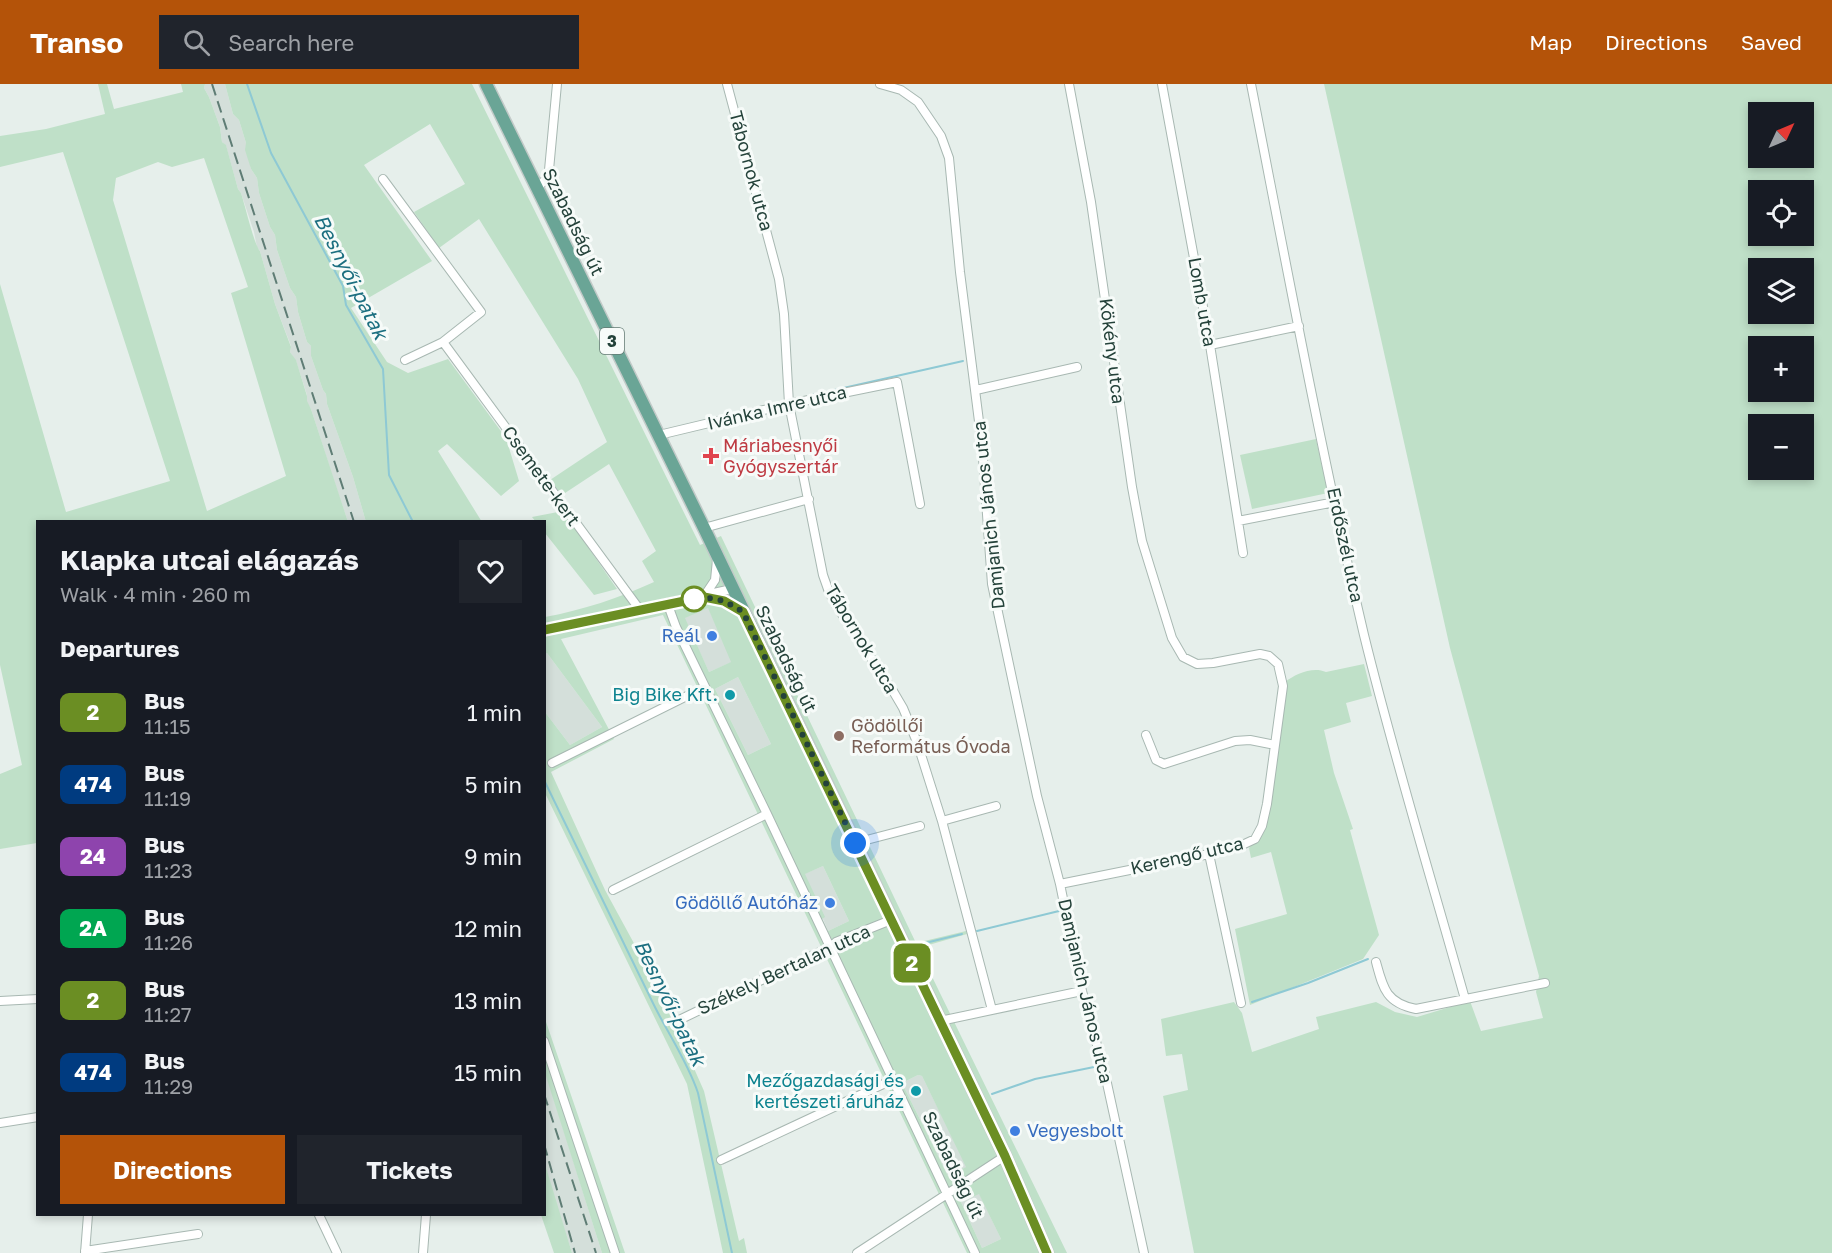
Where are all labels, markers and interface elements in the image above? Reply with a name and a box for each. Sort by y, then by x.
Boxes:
search box [159,15,579,69]
text: Transo [30,26,123,59]
icon: search [180,26,213,59]
text: Search here [228,29,354,56]
text: Map [1529,29,1572,55]
text: Directions [1605,29,1708,55]
text: Saved [1741,29,1802,55]
north arrow [1748,102,1814,168]
map controls [1748,102,1814,480]
street label: Tábornok utca [725,108,779,233]
street label: Szabadság út [539,164,609,279]
button: locate [1748,180,1814,246]
water label: Besnyői-patak [309,210,395,346]
street label: Lomb utca [1184,255,1222,348]
button: layers [1748,258,1814,324]
street label: Kökény utca [1096,297,1130,405]
road number: 3 [600,328,624,354]
button: + [1748,336,1814,402]
street label: Ivánka Imre utca [705,380,849,434]
button: − [1748,414,1814,480]
street label: Damjanich János utca [967,420,1009,610]
street label: Csemete-kert [498,421,585,530]
place label: Máriabesnyői Gyógyszertár [723,434,838,477]
marker: Máriabesnyői Gyógyszertár [704,449,718,463]
street label: Erdőszél utca [1323,485,1369,604]
button: heart [459,540,522,603]
text: Klapka utcai elágazás [60,543,359,576]
street label: Tábornok utca [821,580,903,697]
text: Walk · 4 min · 260 m [60,582,251,606]
unlabelled marker [681,586,707,612]
street label: Szabadság út [752,601,822,716]
place label: Reál [662,624,700,646]
marker: Reál [705,629,719,643]
text: Departures [60,635,179,662]
place label: Big Bike Kft. [612,683,718,705]
text: Bus [144,687,185,714]
marker: Big Bike Kft. [723,688,737,702]
text: 2 [87,699,99,725]
text: 1 min [467,699,522,726]
text: 11:15 [144,714,191,738]
place label: Gödöllői Református Óvoda [851,714,1011,757]
marker: Gödöllői Református Óvoda [832,729,846,743]
text: Bus [144,759,185,786]
text: 474 [74,771,112,797]
text: 5 min [465,771,522,798]
text: 11:19 [144,786,191,810]
your location [840,828,870,858]
text: Bus [144,831,185,858]
street label: Kerengő utca [1128,831,1245,879]
text: 24 [80,843,106,869]
text: 9 min [464,843,522,870]
text: 11:23 [144,858,193,882]
place label: Gödöllő Autóház [675,891,818,913]
marker: Gödöllő Autóház [823,896,837,910]
street label: Damjanich János utca [1054,896,1118,1085]
text: Bus [144,903,185,930]
text: 2A [79,915,107,941]
text: 12 min [454,915,522,942]
street label: Székely Bertalan utca [694,919,873,1019]
text: 11:26 [144,930,193,954]
water label: Besnyői-patak [629,936,713,1072]
line badge: 2 [892,944,932,982]
text: 2 [906,950,918,976]
text: Bus [144,975,185,1002]
text: 2 [87,987,99,1013]
text: 13 min [454,987,522,1014]
text: 11:27 [144,1002,192,1026]
text: Bus [144,1047,185,1074]
text: 474 [74,1059,112,1085]
text: 15 min [454,1059,522,1086]
place label: Mezőgazdasági és kertészeti áruház [746,1069,904,1112]
text: 11:29 [144,1074,193,1098]
marker: Mezőgazdasági és kertészeti áruház [909,1084,923,1098]
street label: Szabadság út [919,1107,989,1222]
place label: Vegyesbolt [1027,1119,1124,1141]
marker: Vegyesbolt [1008,1124,1022,1138]
button: Directions [60,1135,285,1204]
button: Tickets [297,1135,522,1204]

